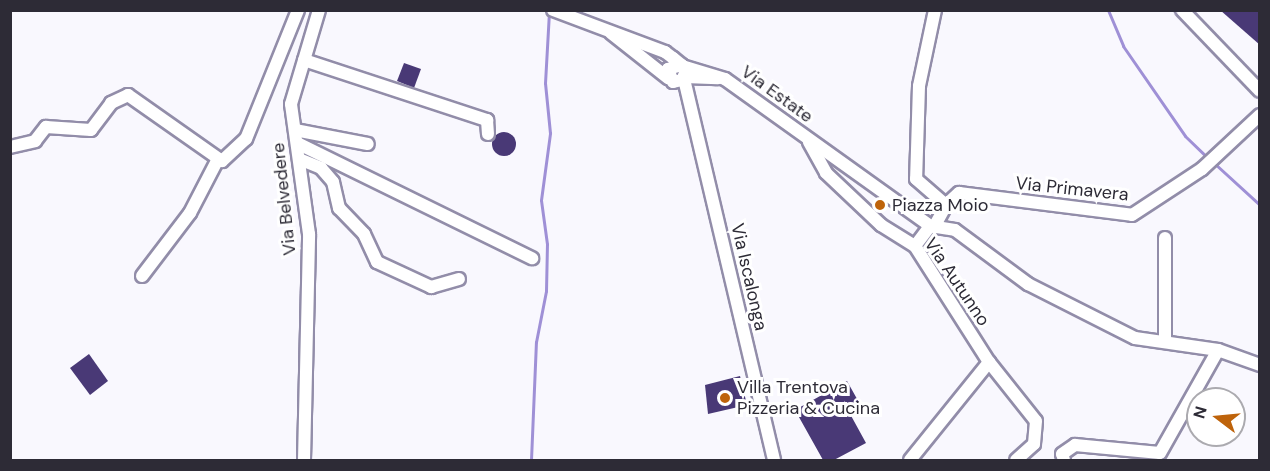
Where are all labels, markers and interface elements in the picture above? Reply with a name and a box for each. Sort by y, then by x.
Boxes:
street label: Via Estate [737,61,817,127]
street label: Via Belvedere [267,142,301,256]
street label: Via Primavera [1014,172,1130,206]
place label: Piazza Moio [892,194,988,216]
marker: Piazza Moio [873,198,887,212]
street label: Via Iscalonga [726,221,772,333]
street label: Via Autunno [920,234,994,330]
place label: Villa Trentova Pizzeria & Cucina [737,377,880,420]
north arrow [1186,387,1246,447]
marker: Villa Trentova Pizzeria & Cucina [718,391,732,405]
text: N [1188,404,1212,421]

